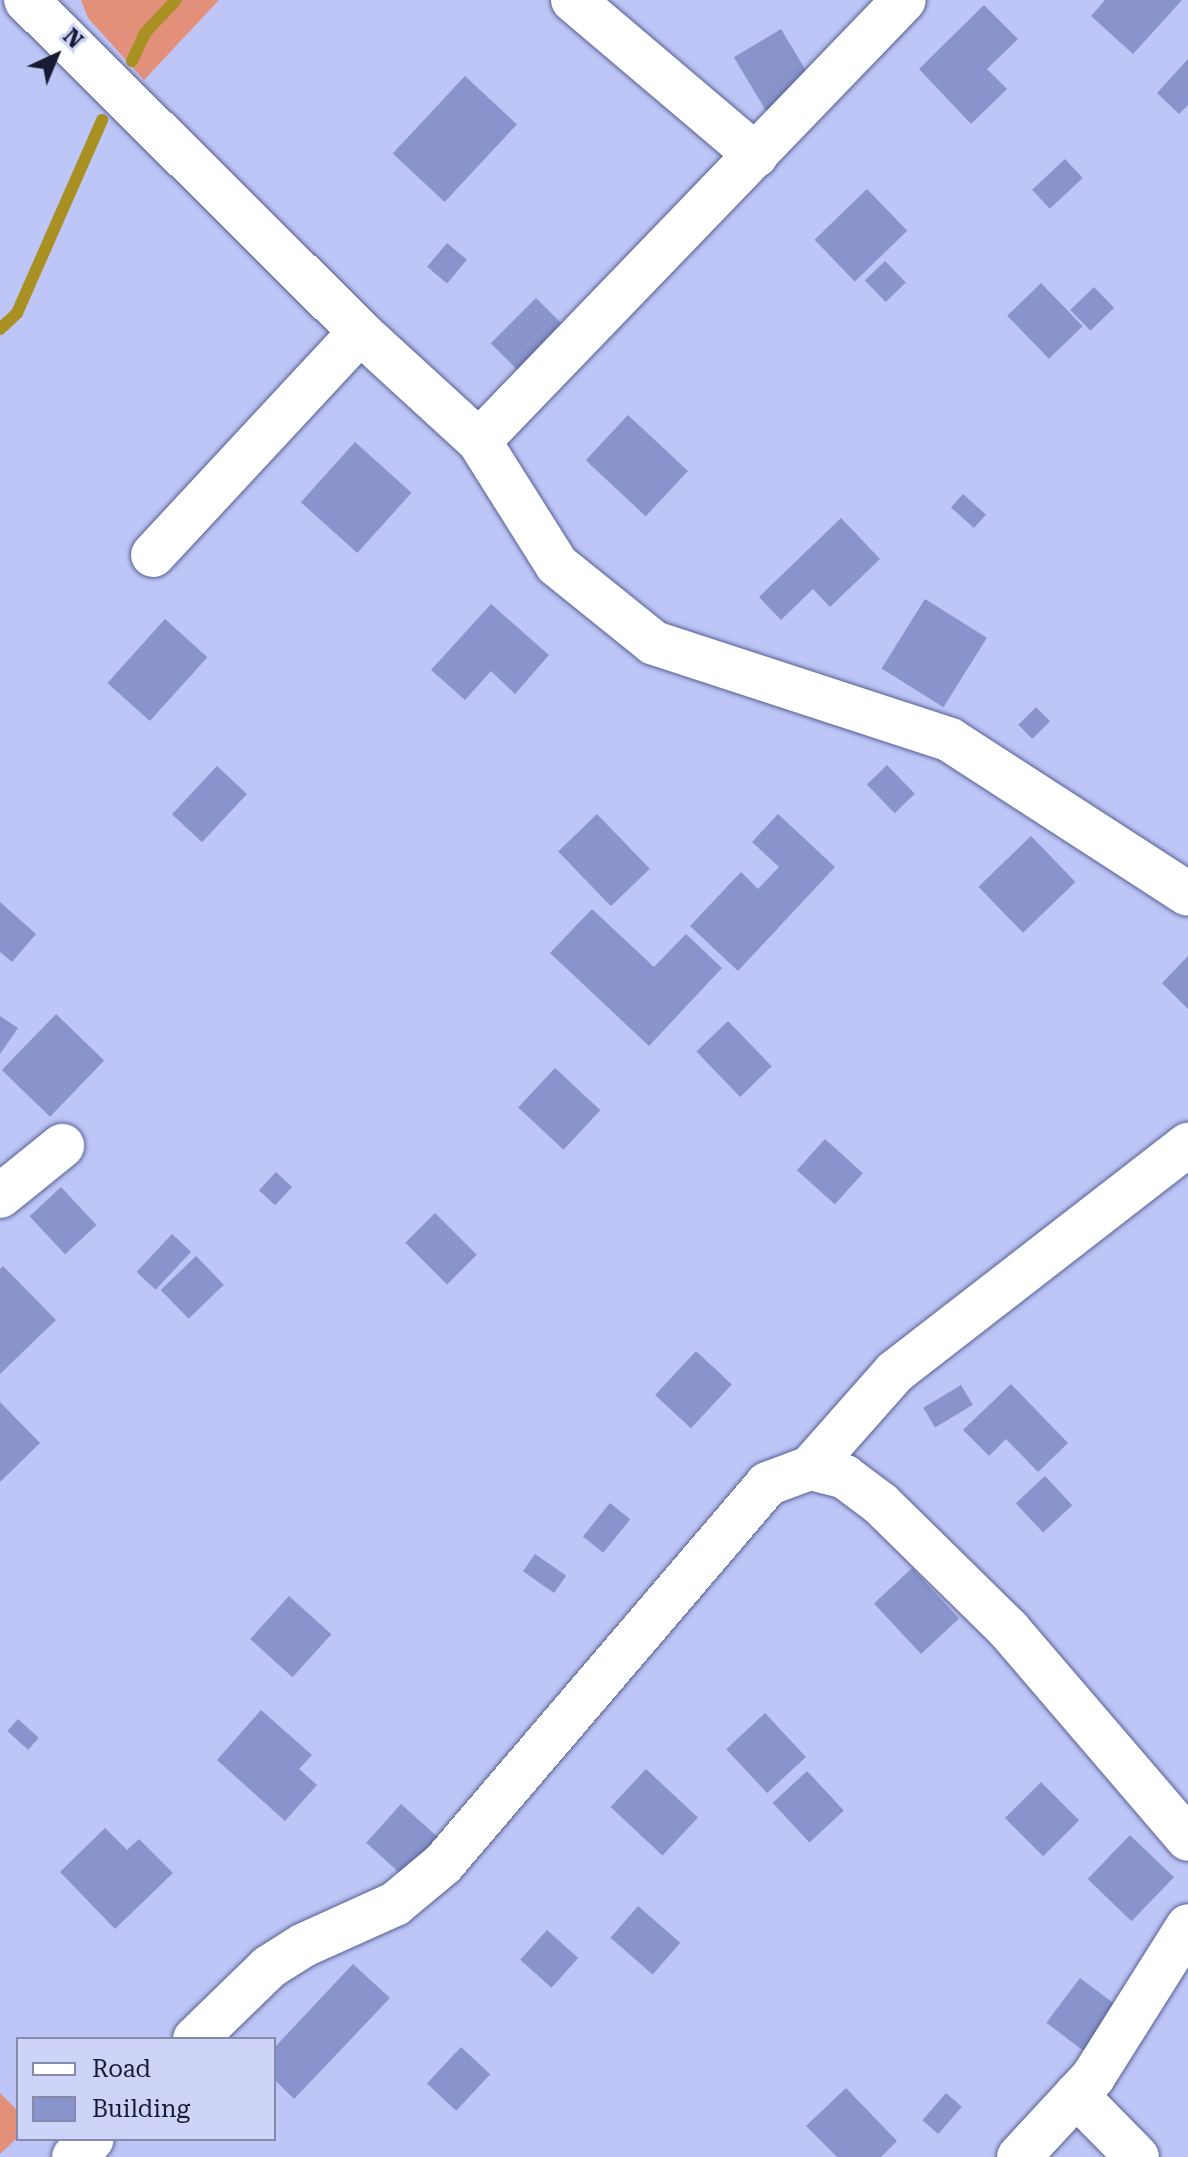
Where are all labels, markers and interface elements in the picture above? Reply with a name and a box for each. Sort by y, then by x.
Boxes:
north arrow [16,16,96,96]
text: N [58,23,88,53]
legend [16,2037,276,2141]
text: Road [92,2055,151,2083]
text: Building [92,2095,190,2123]

